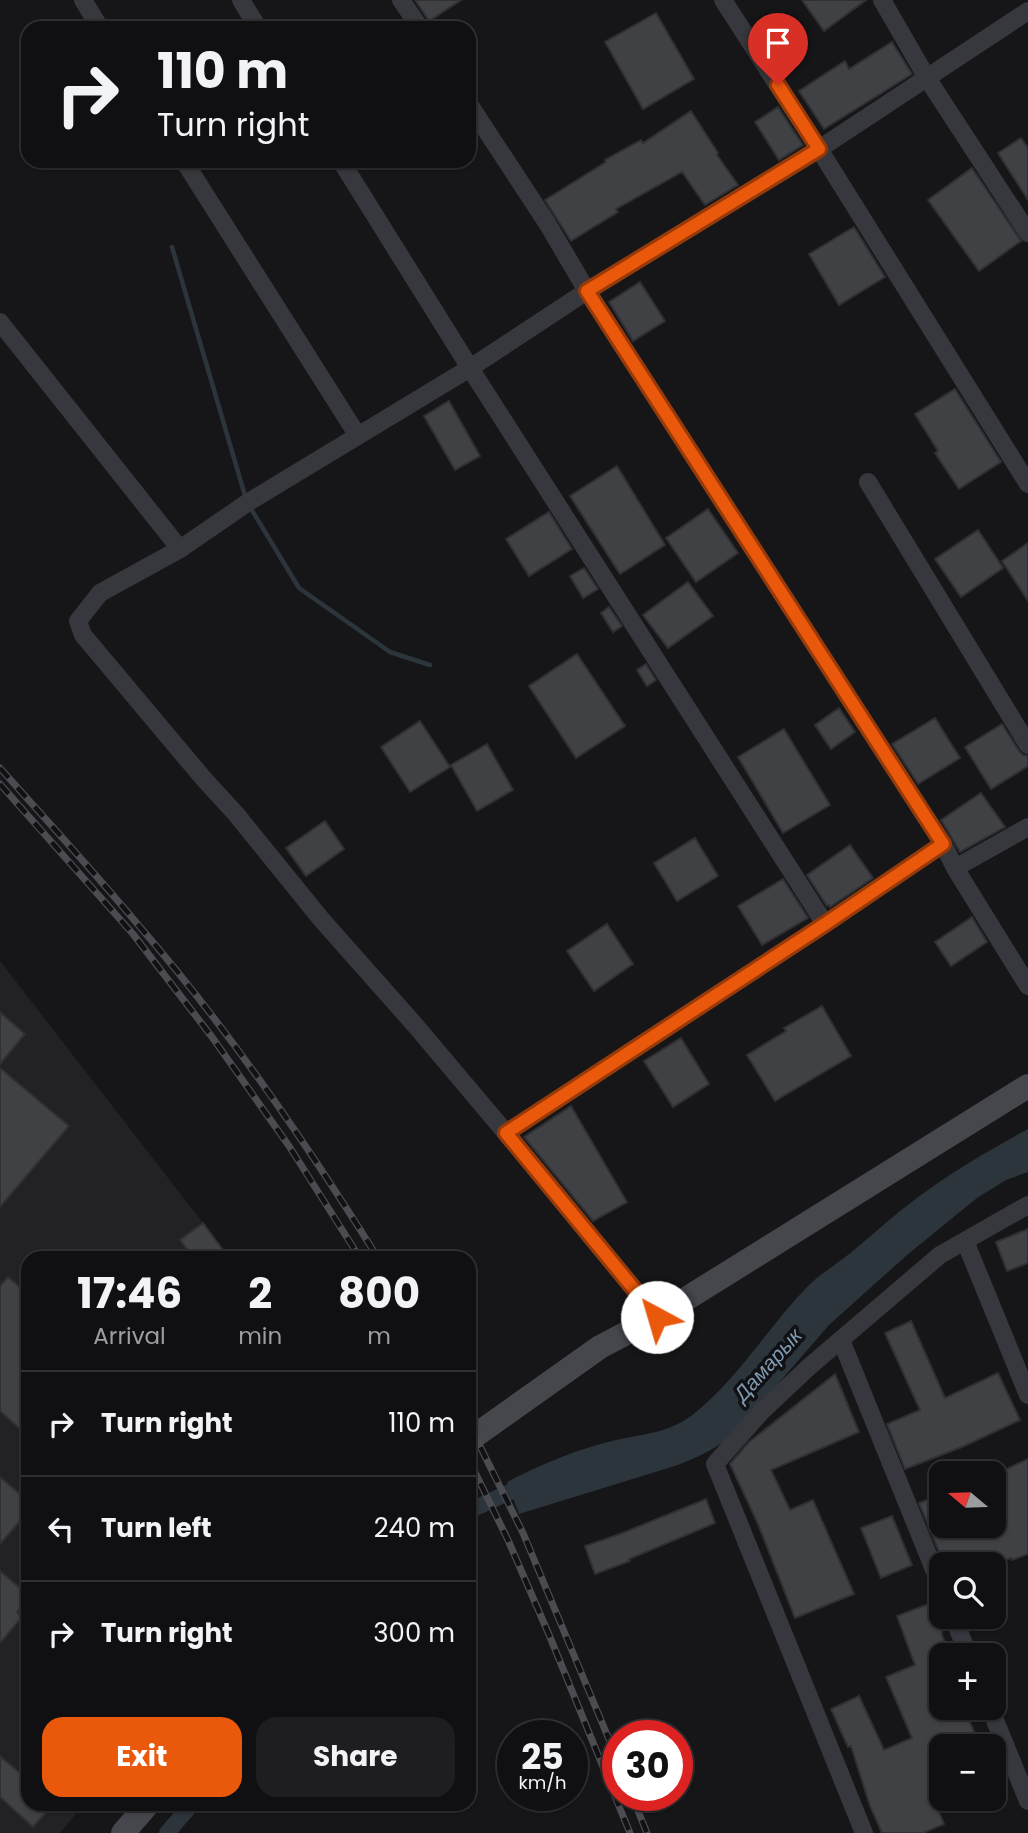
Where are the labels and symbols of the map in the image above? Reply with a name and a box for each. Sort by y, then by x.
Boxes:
pin [748,13,808,85]
position arrow [620,1280,694,1354]
water label: Дамарык [726,1321,809,1409]
north arrow [929,1461,1006,1538]
speed limit sign: 30 [602,1720,693,1811]

